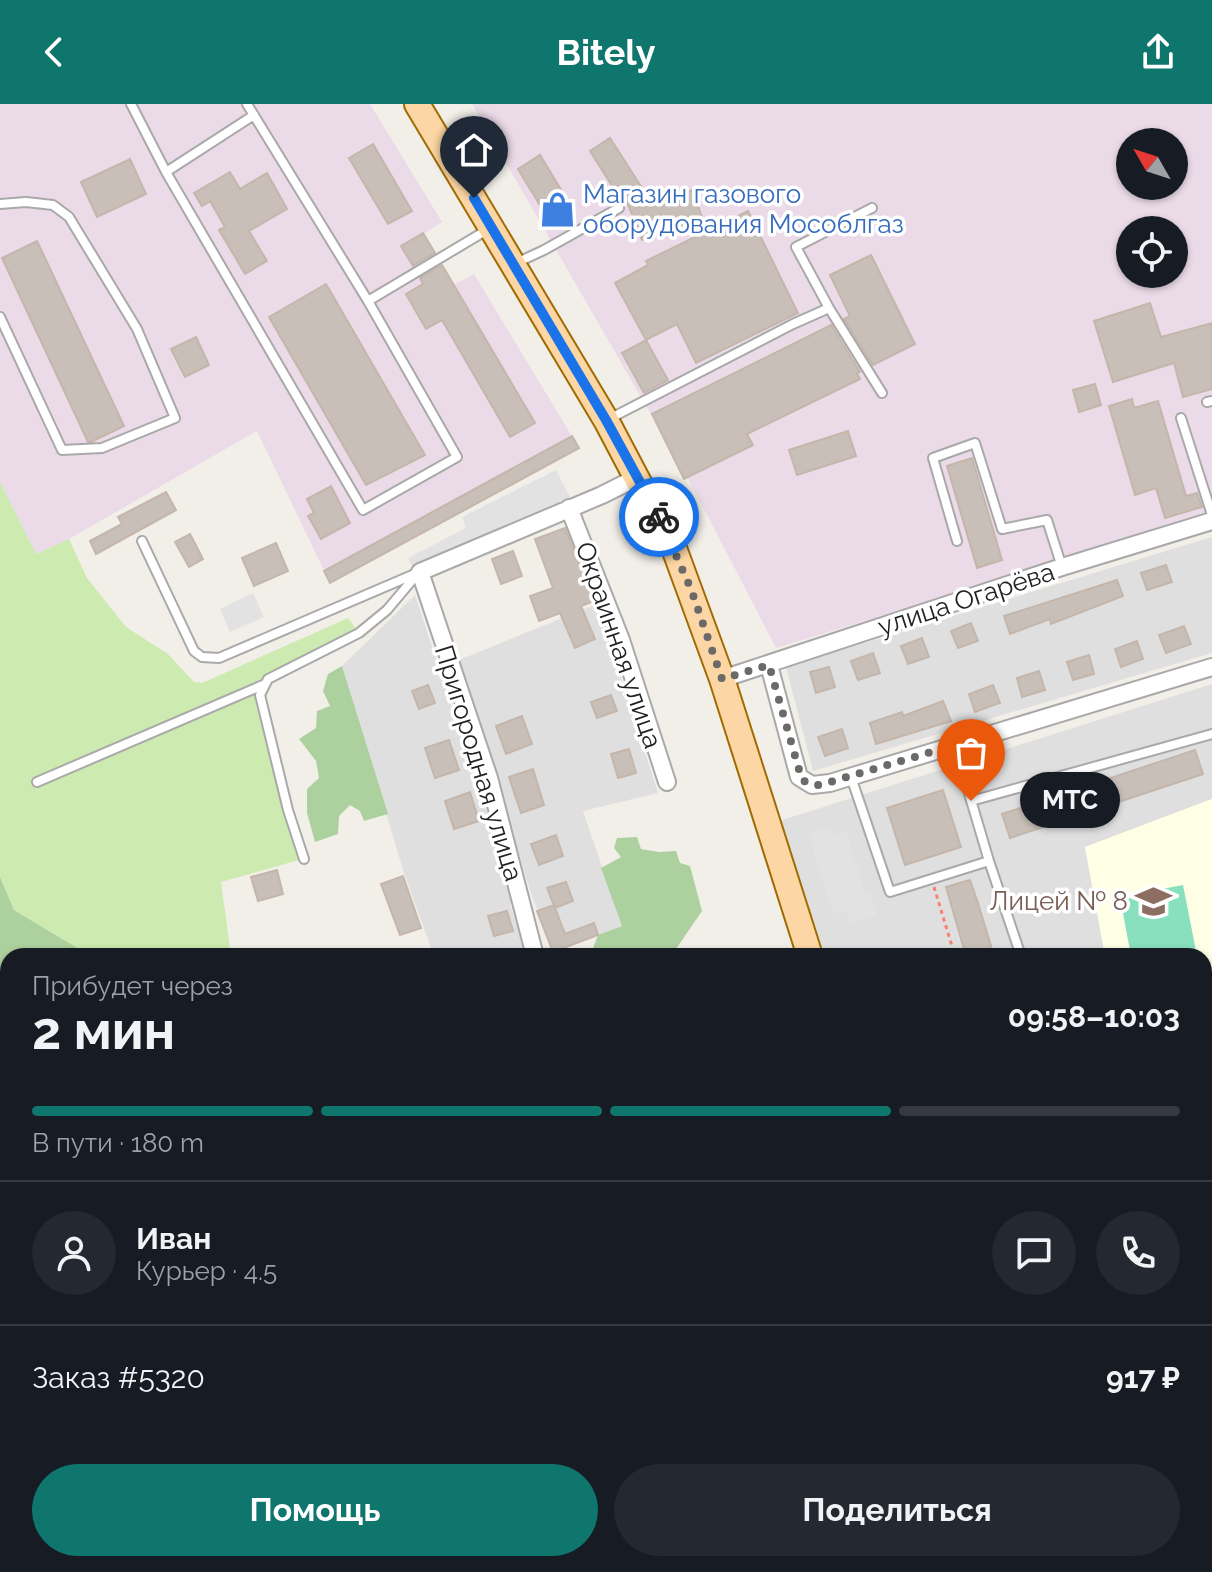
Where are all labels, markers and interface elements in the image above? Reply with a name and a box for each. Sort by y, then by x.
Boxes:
icon: back [32,30,76,74]
icon: share [1136,30,1180,74]
text: Bitely [556,31,656,73]
pin [440,116,508,198]
icon: home [452,128,496,172]
north arrow [1116,128,1188,200]
map controls [1116,128,1188,288]
place label: Магазин газового оборудования Мособлгаз [583,179,904,239]
shop icon: Магазин газового оборудования Мособлгаз [538,190,576,228]
button: locate [1116,216,1188,288]
courier [619,477,699,557]
icon: bike [637,495,681,539]
street label: Окраинная улица [570,538,668,752]
street label: улица Огарёва [874,556,1058,642]
street label: Пригородная улица [429,642,529,884]
pin [937,719,1005,801]
icon: bag [949,731,993,775]
callout: МТС [1019,773,1119,829]
text: МТС [1042,785,1098,815]
school or university icon: Лицей № 8 [1135,882,1173,920]
place label: Лицей № 8 [990,886,1128,916]
text: Прибудет через [32,971,233,1001]
text: 09:58–10:03 [1008,999,1180,1034]
text: 2 мин [32,1000,175,1061]
text: В пути · 180 m [32,1128,204,1158]
button: person [32,1211,116,1295]
button: chat [992,1211,1076,1295]
button: phone [1096,1211,1180,1295]
text: Иван [136,1221,211,1256]
text: Курьер · 4.5 [136,1256,277,1286]
text: Заказ #5320 [32,1360,205,1395]
text: 917 ₽ [1106,1360,1180,1395]
button: Помощь [32,1464,598,1556]
button: Поделиться [614,1464,1180,1556]

